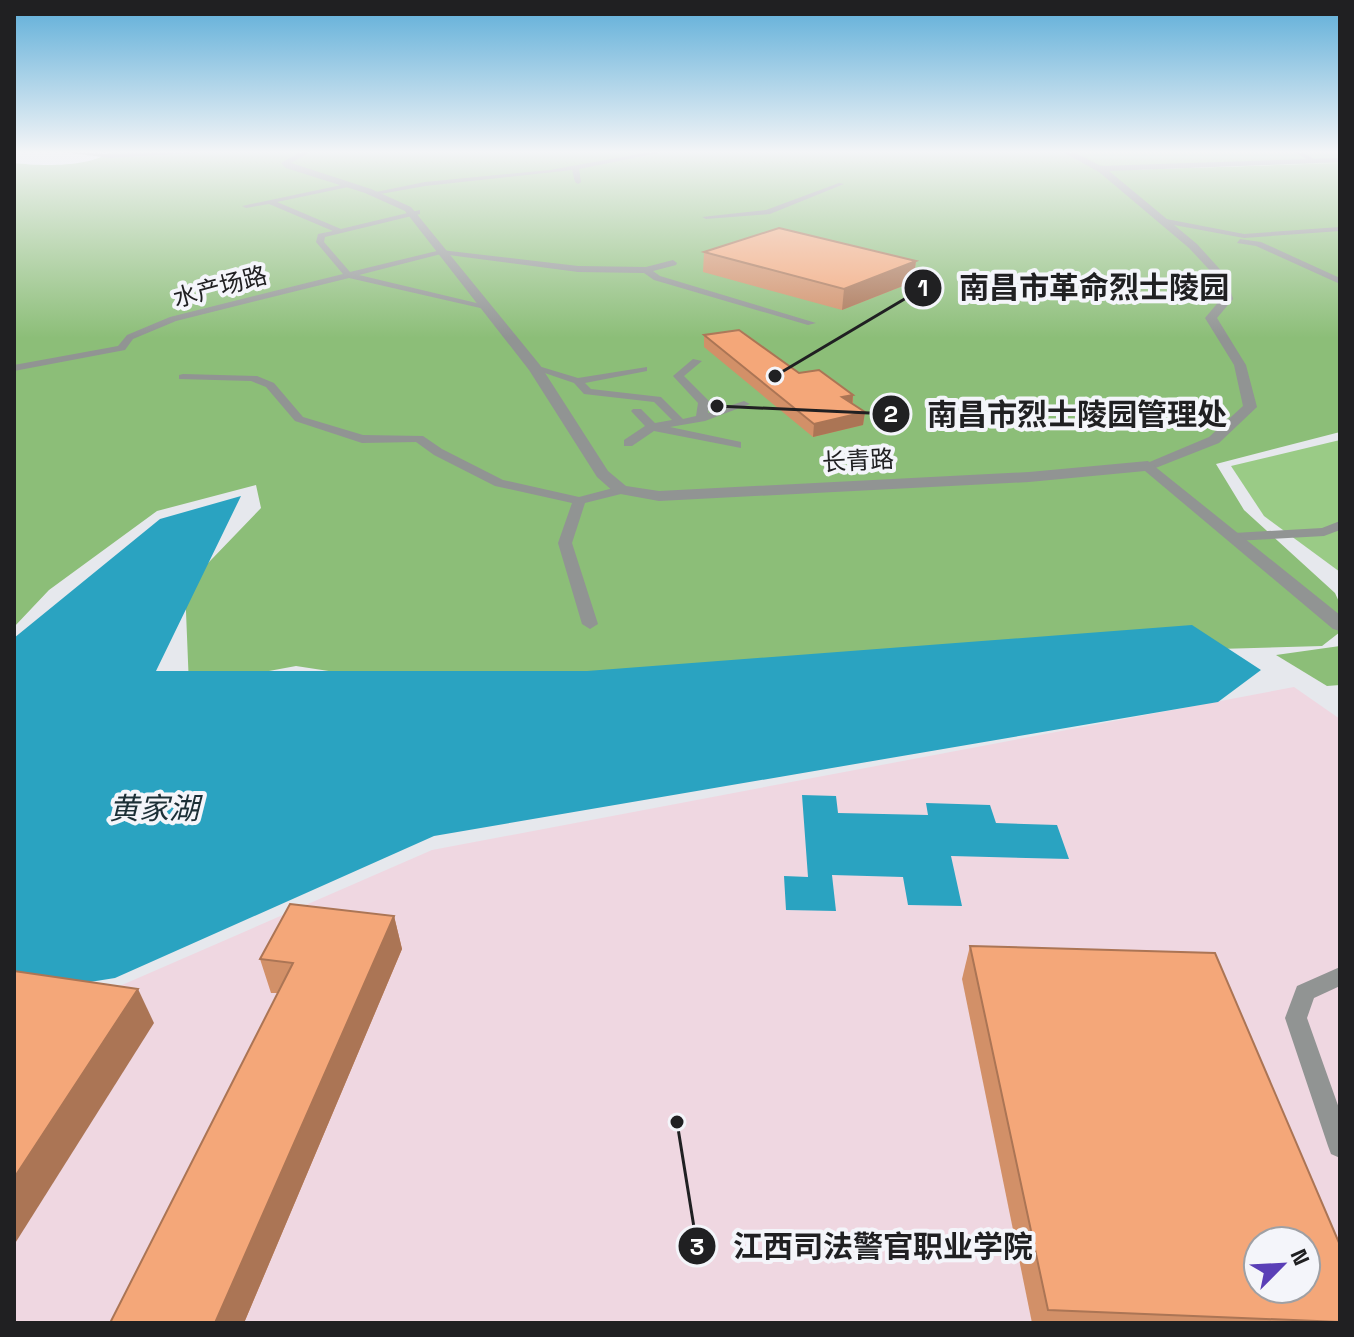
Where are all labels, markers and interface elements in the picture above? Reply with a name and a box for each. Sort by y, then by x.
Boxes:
street label: 水产场路 [169,259,270,314]
callout: 南昌市革命烈士陵园 [903,261,1245,315]
text: 南昌市革命烈士陵园 [959,268,1229,307]
text: 1 [918,272,928,303]
callout: 南昌市烈士陵园管理处 [871,387,1243,441]
text: 南昌市烈士陵园管理处 [927,395,1227,434]
text: 2 [884,398,898,429]
street label: 长青路 [821,443,895,478]
water label: 黄家湖 [109,789,203,828]
callout: 江西司法警官职业学院 [677,1219,1049,1273]
north arrow [1242,1225,1322,1305]
text: 江西司法警官职业学院 [733,1227,1033,1266]
text: 3 [690,1231,704,1262]
text: N [1284,1244,1316,1269]

